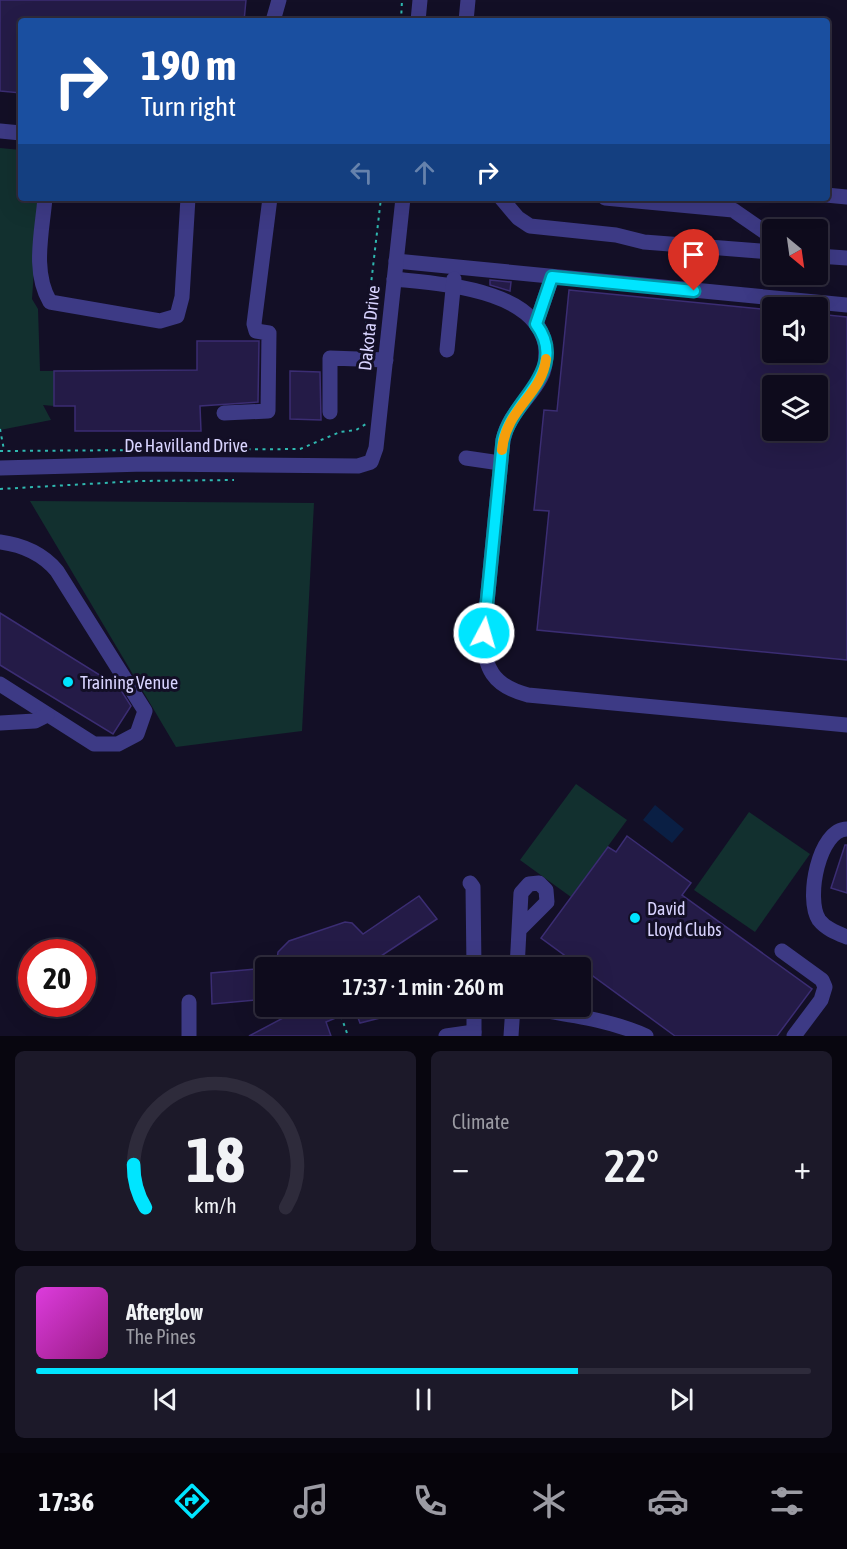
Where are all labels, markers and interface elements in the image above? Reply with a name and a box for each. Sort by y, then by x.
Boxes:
text: 190 m [141,41,236,89]
icon: right [42,42,120,120]
text: Turn right [141,91,236,122]
icon: left [345,156,378,189]
icon: ahead [408,156,441,189]
icon: right [471,156,504,189]
north arrow [762,219,828,285]
map controls [762,219,828,441]
pin [668,229,719,291]
icon: arrive [677,238,710,271]
street label: Dakota Drive [354,284,384,372]
button: sound [762,297,828,363]
button: layers [762,375,828,441]
street label: De Havilland Drive [124,435,248,456]
position arrow [452,601,516,665]
place label: Training Venue [80,672,178,693]
marker: Training Venue [61,675,75,689]
place label: David Lloyd Clubs [647,898,722,940]
marker: David Lloyd Clubs [628,911,642,925]
speed limit sign: 20 [18,939,96,1017]
text: 17:37 · 1 min · 260 m [342,974,504,1000]
text: Climate [452,1110,509,1133]
text: 18 [186,1124,245,1195]
text: 22° [604,1140,659,1192]
text: − [452,1148,469,1186]
text: + [794,1148,811,1186]
text: km/h [194,1193,237,1218]
text: Afterglow [126,1299,203,1325]
text: The Pines [126,1325,196,1348]
icon: previous [149,1383,182,1416]
icon: pause [407,1383,440,1416]
icon: next [665,1383,698,1416]
icon: directions [171,1480,213,1522]
icon: music [290,1480,332,1522]
icon: phone [409,1480,451,1522]
icon: climate [528,1480,570,1522]
icon: car [647,1480,689,1522]
icon: filters [766,1480,808,1522]
text: 17:36 [39,1486,94,1517]

